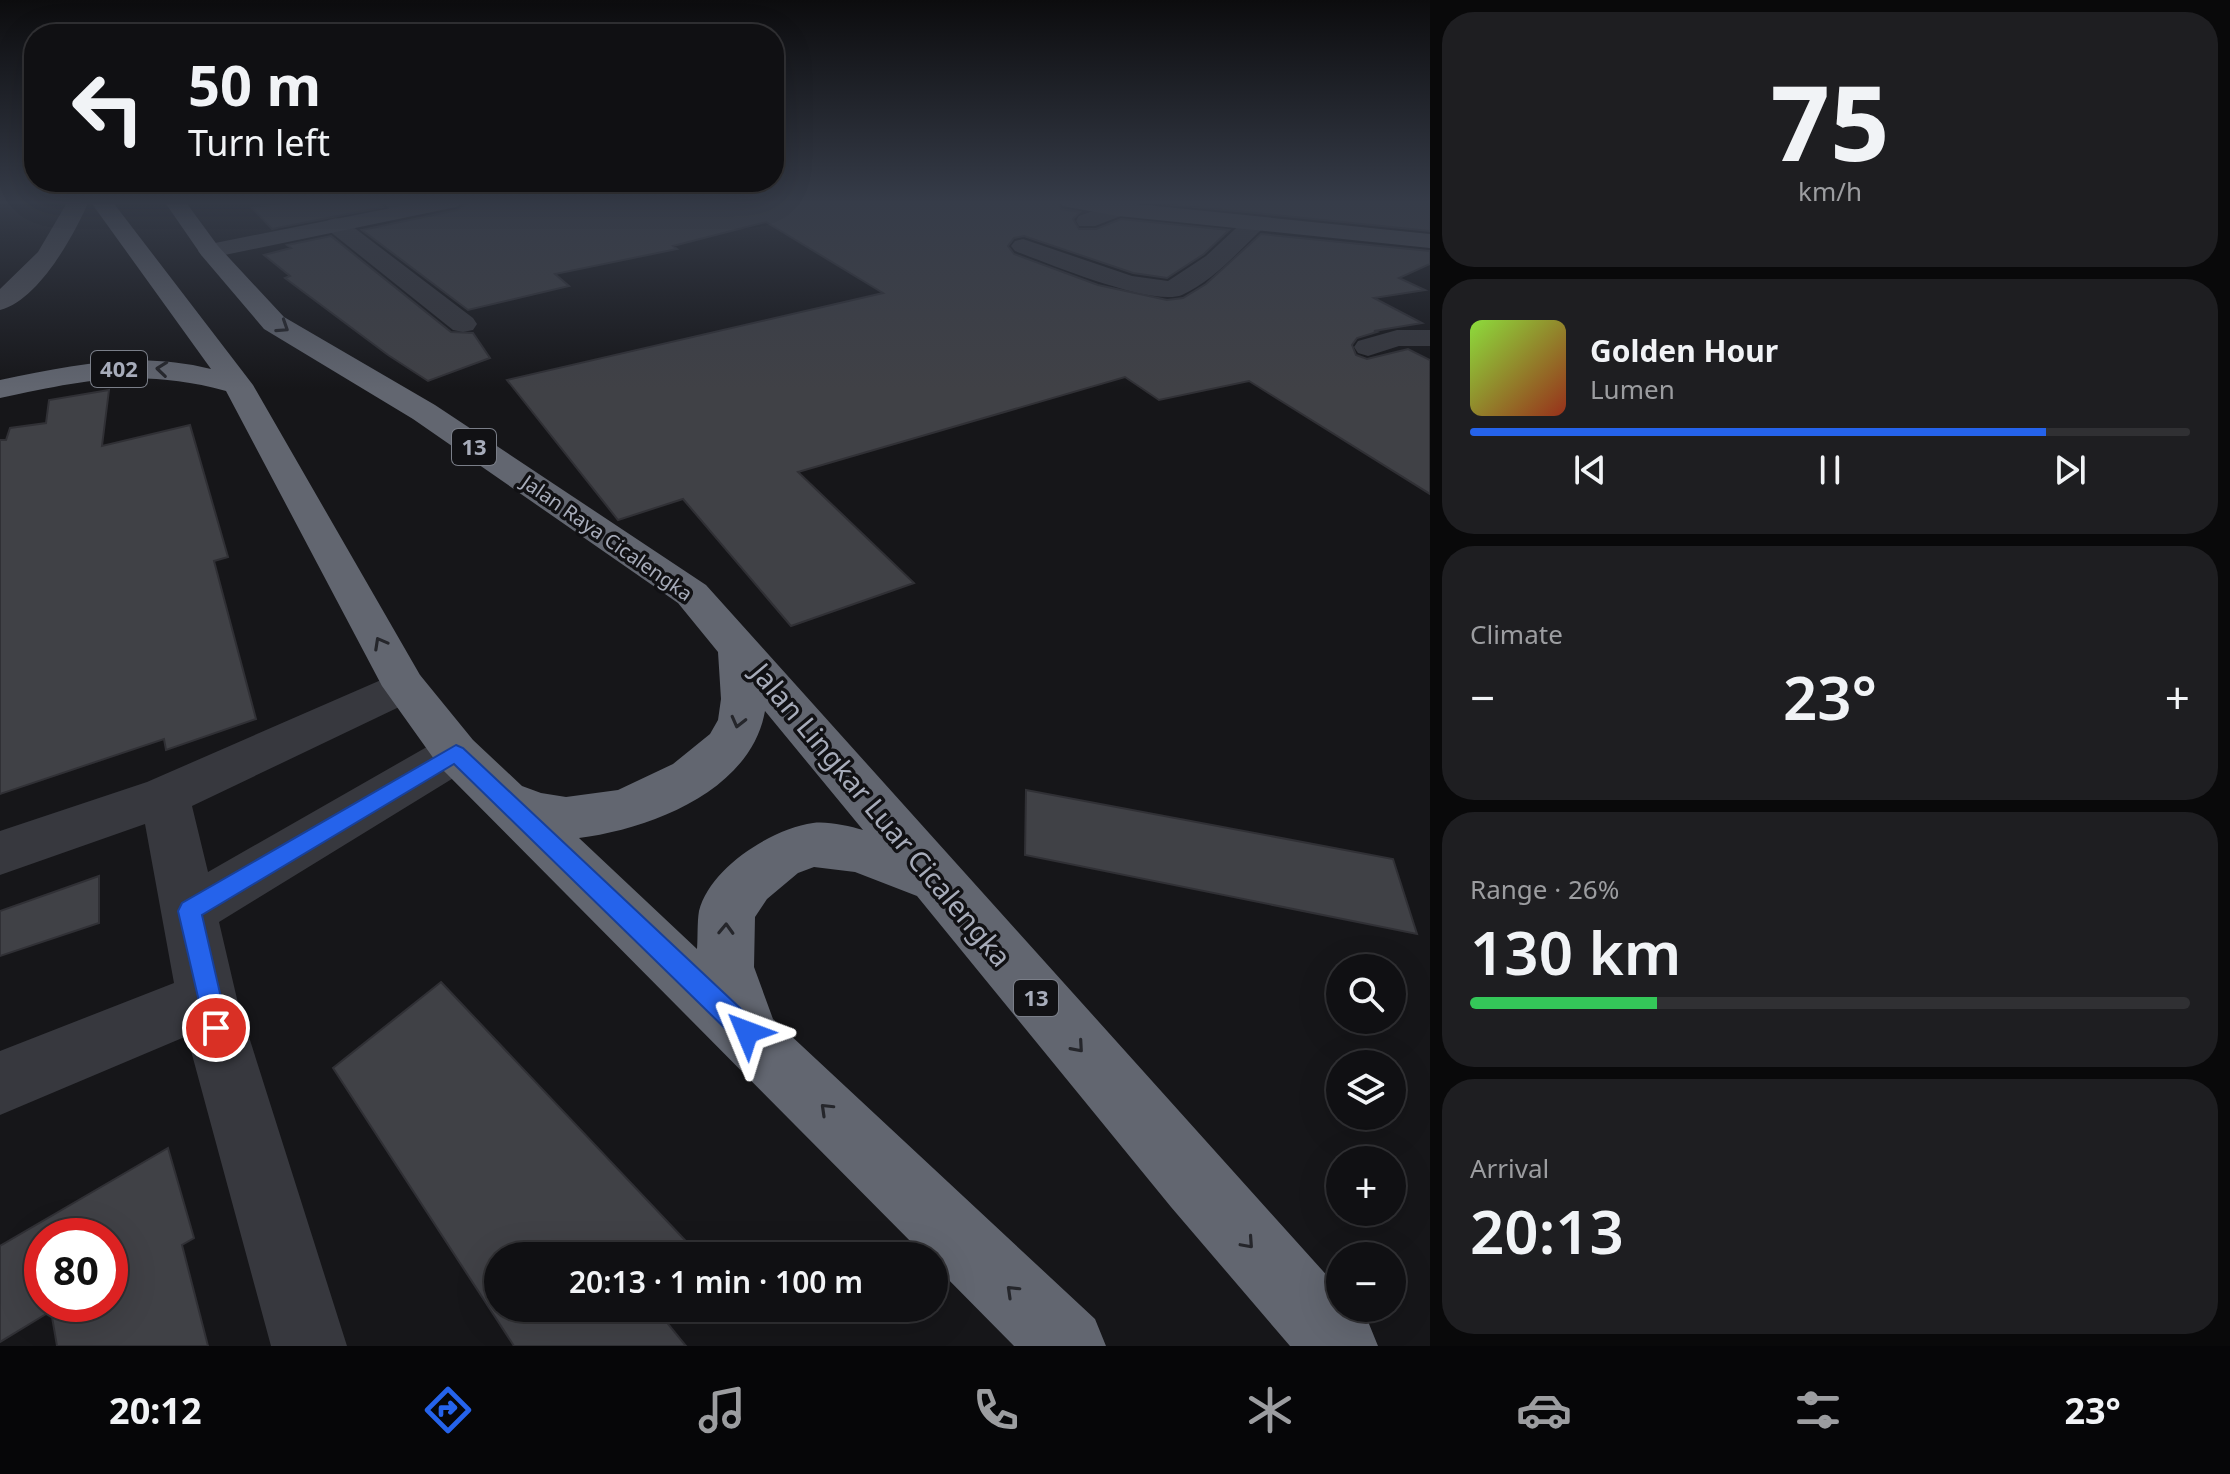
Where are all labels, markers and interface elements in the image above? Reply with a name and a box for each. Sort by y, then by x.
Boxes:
text: 50 m [188,46,321,122]
text: 75 [1771,50,1889,191]
icon: left [56,56,160,160]
text: Turn left [188,118,330,167]
text: km/h [1798,173,1862,209]
one-way arrow [274,318,288,333]
text: Golden Hour [1590,330,1778,371]
road number: 402 [91,351,147,387]
one-way arrow [155,361,168,378]
text: Lumen [1590,371,1675,407]
road number: 13 [452,429,496,465]
icon: previous [1568,448,1612,492]
icon: pause [1808,448,1852,492]
icon: next [2048,448,2092,492]
street label: Jalan Raya Cicalengka [515,467,698,607]
text: Climate [1470,616,1563,652]
one-way arrow [374,637,390,652]
street label: Jalan Lingkar Luar Cicalengka [741,652,1020,974]
text: 23° [1783,656,1877,738]
text: − [1470,667,1495,727]
text: + [2165,667,2190,727]
one-way arrow [731,715,748,728]
text: Range · 26% [1470,871,1619,907]
text: 130 km [1470,911,1681,993]
one-way arrow [718,922,735,935]
map controls [1326,954,1406,1322]
button: search [1326,954,1406,1034]
road number: 13 [1014,980,1058,1016]
position arrow [705,990,789,1074]
pin [182,994,250,1062]
icon: arrive [194,1006,238,1050]
one-way arrow [1068,1037,1083,1052]
button: layers [1326,1050,1406,1130]
one-way arrow [821,1104,835,1119]
button: + [1326,1146,1406,1226]
text: Arrival [1470,1150,1549,1186]
text: 20:13 [1470,1190,1624,1272]
speed limit sign: 80 [24,1218,128,1322]
one-way arrow [1239,1234,1254,1248]
button: − [1326,1242,1406,1322]
text: 20:13 · 1 min · 100 m [569,1261,863,1302]
one-way arrow [1007,1286,1021,1301]
icon: directions [420,1382,476,1438]
icon: music [694,1382,750,1438]
icon: phone [968,1382,1024,1438]
icon: climate [1242,1382,1298,1438]
icon: car [1516,1382,1572,1438]
icon: filters [1790,1382,1846,1438]
text: 20:12 [109,1386,202,1435]
text: 23° [2064,1386,2121,1435]

